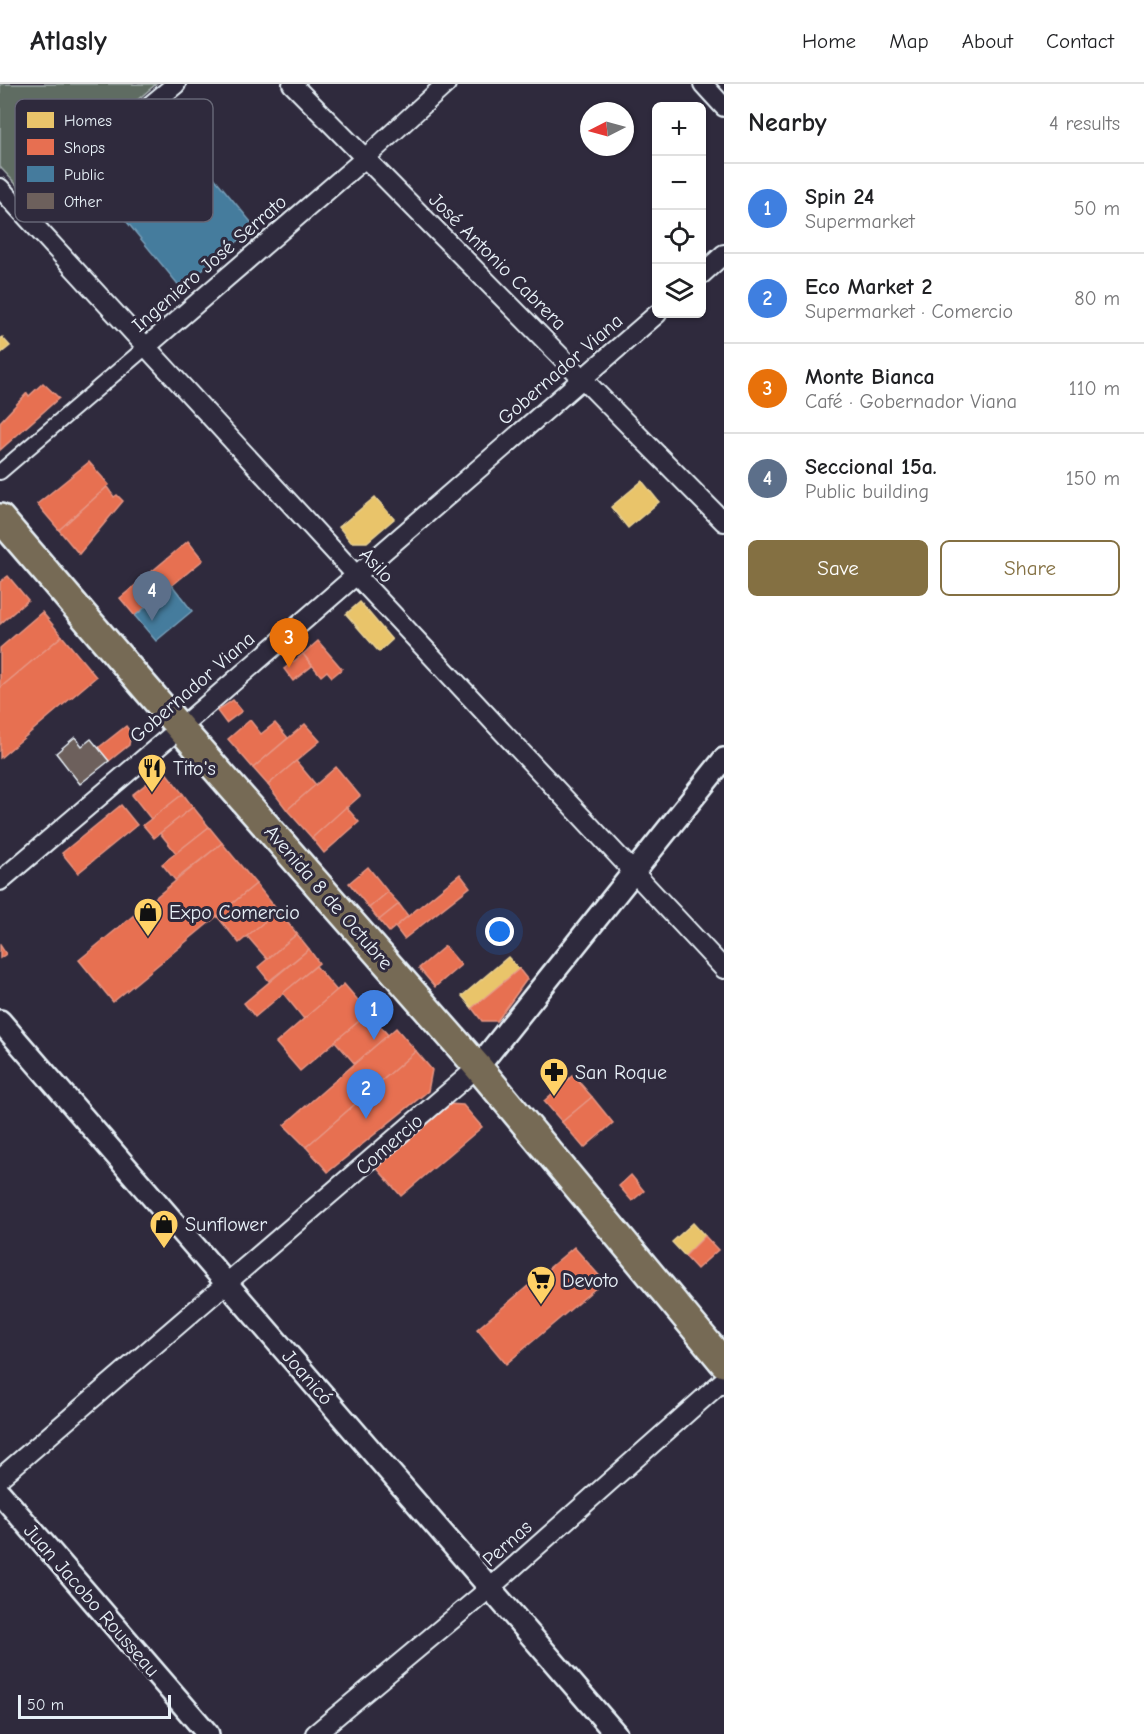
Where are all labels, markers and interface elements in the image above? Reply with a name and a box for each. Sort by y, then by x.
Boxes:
text: Atlasly [30,25,107,57]
text: Home [802,29,856,53]
text: Map [889,29,929,53]
text: About [962,29,1013,53]
text: Contact [1046,29,1114,53]
legend [15,99,213,222]
north arrow [580,102,634,156]
map controls [652,102,706,318]
button: + [652,102,706,156]
text: Nearby [748,108,827,138]
text: Homes [64,112,112,130]
text: 4 results [1049,112,1120,135]
text: Shops [64,139,105,157]
button: − [652,156,706,210]
text: Public [64,166,105,184]
text: Spin 24 [805,184,874,210]
street label: José Antonio Cabrera [424,188,571,335]
street label: Ingeniero José Serrato [127,190,291,337]
text: Other [64,193,102,211]
text: 1 [764,197,771,220]
text: 50 m [1074,197,1120,220]
button: locate [652,210,706,264]
text: Supermarket [805,210,915,233]
button: layers [652,264,706,318]
text: Eco Market 2 [805,274,933,300]
text: 2 [763,287,772,310]
text: 80 m [1074,287,1120,310]
text: Supermarket · Comercio [805,300,1013,323]
street label: Gobernador Viana [493,309,627,430]
text: Monte Bianca [805,364,935,390]
text: 3 [763,377,772,400]
text: 110 m [1069,377,1120,400]
text: Café · Gobernador Viana [805,390,1017,413]
text: Seccional 15a. [805,454,937,480]
text: 4 [763,467,772,490]
text: 150 m [1066,467,1120,490]
text: Public building [805,480,929,503]
button: Save [748,540,928,596]
button: Share [940,540,1120,596]
street label: Asilo [355,543,398,588]
pin: 4 [132,572,172,621]
pin: 3 [270,618,308,668]
street label: Gobernador Viana [125,627,259,748]
restaurant icon: Tito's [136,752,168,794]
place label: Tito's [173,757,216,780]
street label: Avenida 8 de Octubre [260,820,398,974]
shop icon: Expo Comercio [132,896,164,938]
place label: Expo Comercio [169,901,300,924]
your location [485,917,514,946]
pin: 1 [354,990,394,1040]
pharmacy icon: San Roque [538,1056,570,1098]
place label: San Roque [575,1061,667,1084]
pin: 2 [346,1070,386,1119]
street label: Comercio [351,1109,428,1180]
shop icon: Sunflower [148,1208,180,1250]
place label: Sunflower [185,1213,267,1236]
supermarket icon: Devoto [525,1264,557,1306]
place label: Devoto [562,1269,619,1292]
street label: Joanicó [277,1345,338,1410]
street label: Pernas [478,1515,537,1571]
street label: Juan Jacobo Rousseau [19,1519,164,1681]
scale bar [18,1692,171,1720]
text: 50 m [27,1696,64,1714]

